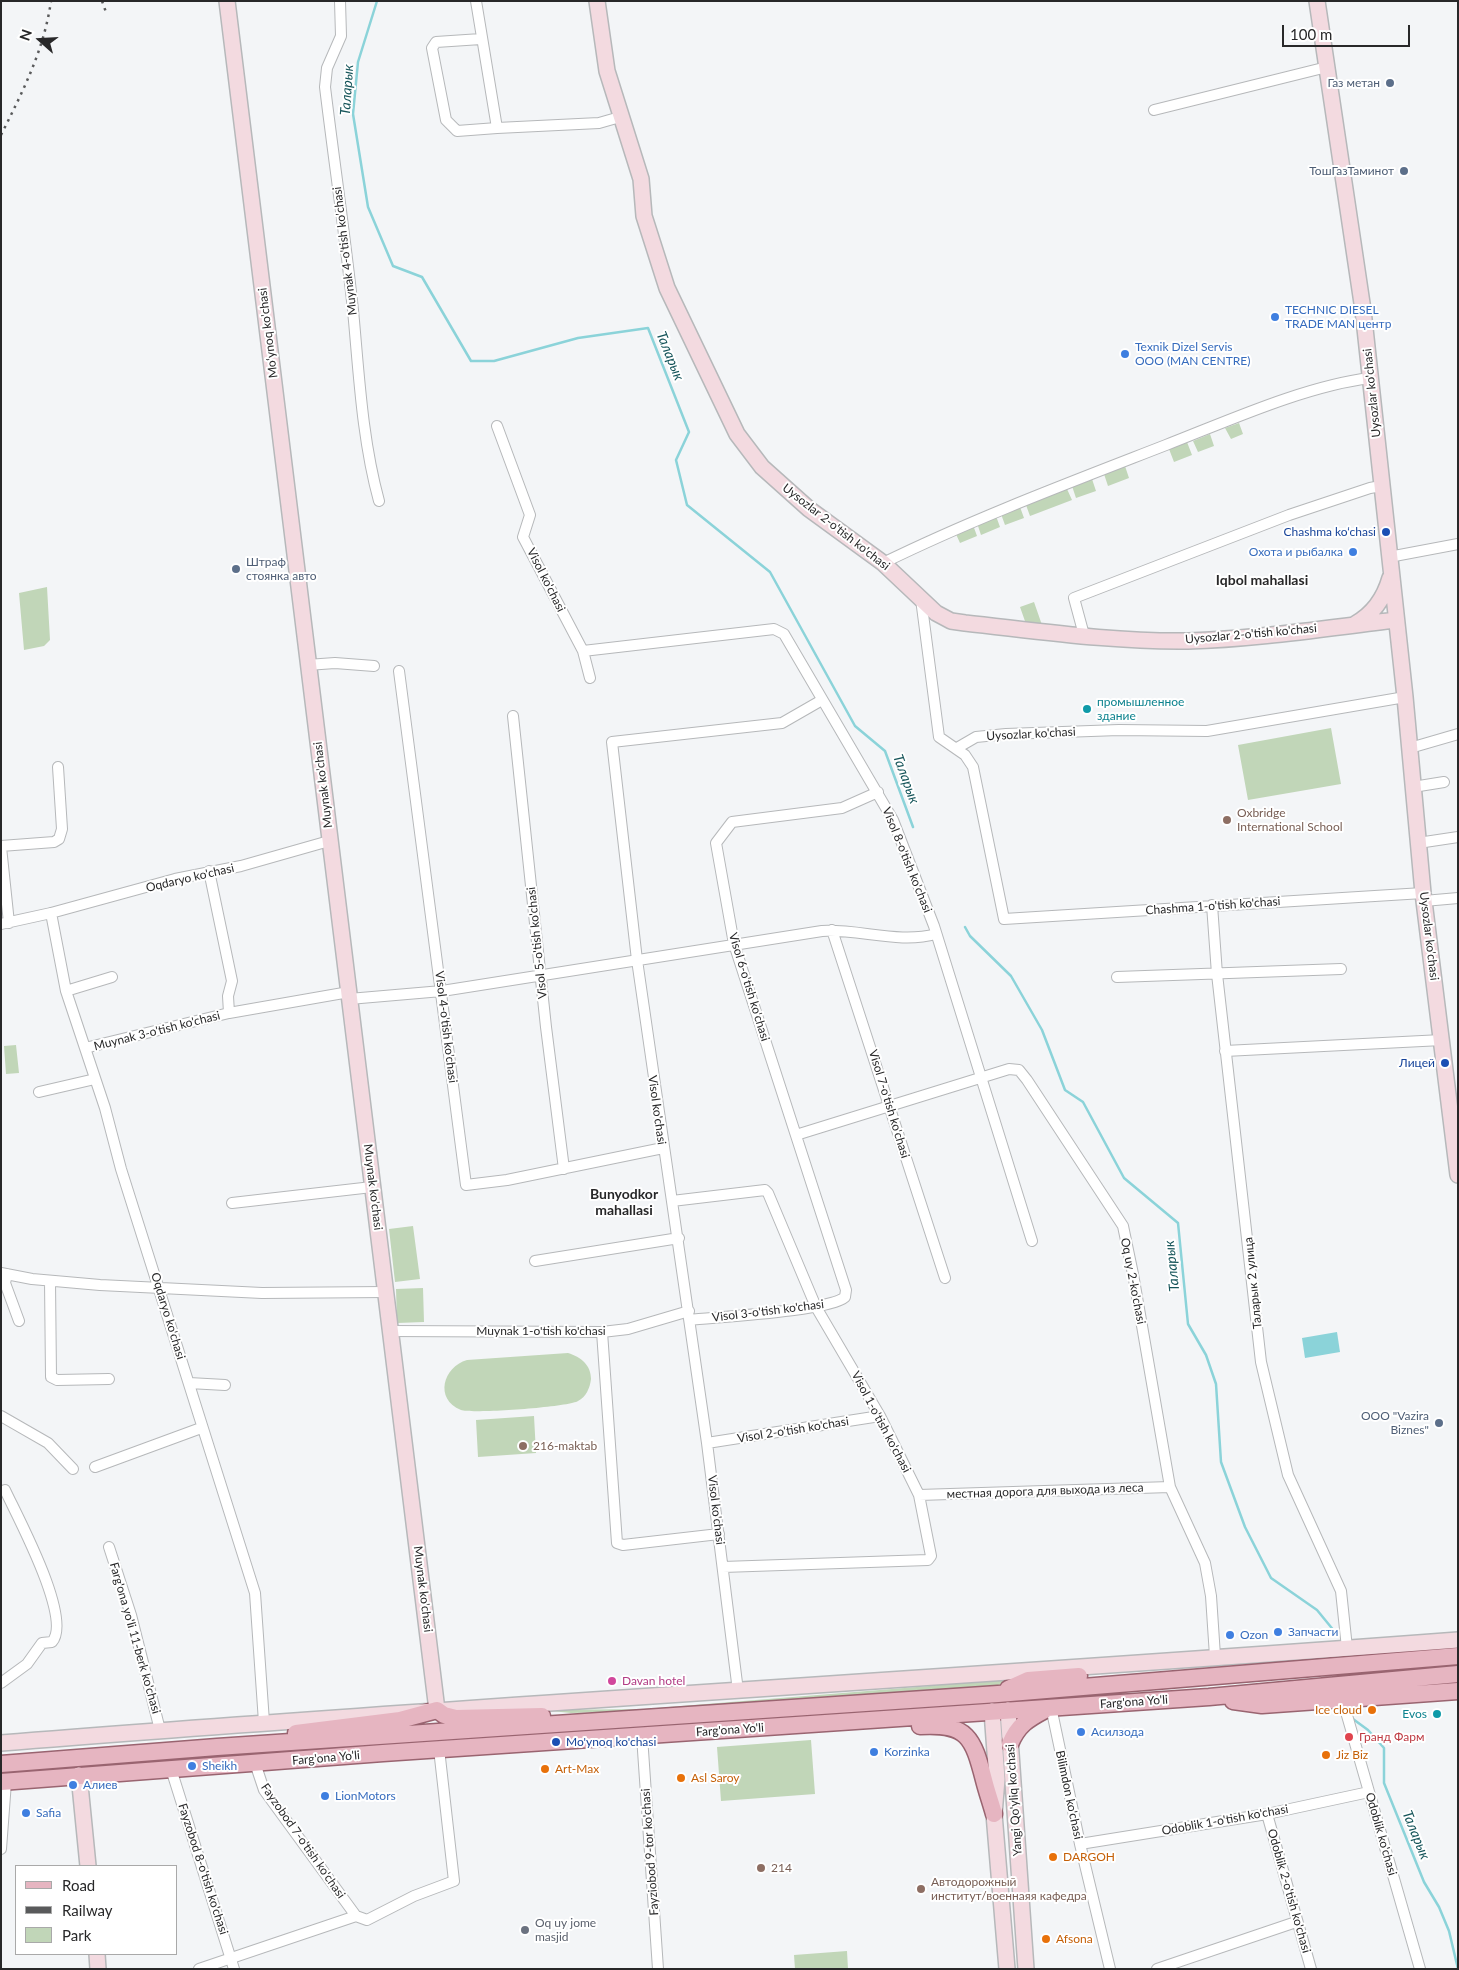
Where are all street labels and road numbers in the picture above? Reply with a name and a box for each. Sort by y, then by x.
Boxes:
street label: Muynak 4-o'tish ko'chasi [330,186,360,316]
street label: Moʻynoq ko'chasi [255,287,281,379]
street label: Uysozlar ko'chasi [1360,348,1384,438]
street label: Uysozlar 2-o'tish ko'chasi [780,481,892,573]
street label: Visol ko'chasi [524,546,568,614]
street label: Uysozlar 2-o'tish ko'chasi [1185,621,1317,647]
street label: Uysozlar ko'chasi [986,724,1076,744]
street label: Muynak ko'chasi [311,741,335,829]
street label: Visol 8-o'tish ko'chasi [879,805,935,915]
street label: Oqdaryo ko'chasi [144,861,236,895]
street label: Visol 5-o'tish ko'chasi [524,886,550,1000]
street label: Uysozlar ko'chasi [1416,891,1442,981]
street label: Chashma 1-o'tish ko'chasi [1145,894,1281,918]
street label: Visol 6-o'tish ko'chasi [726,931,772,1043]
street label: Visol 4-o'tish ko'chasi [432,970,460,1084]
street label: Muynak 3-o'tish ko'chasi [92,1008,222,1054]
street label: Visol 7-o'tish ko'chasi [866,1048,912,1160]
street label: Visol ko'chasi [645,1074,669,1146]
street label: Muynak ko'chasi [361,1143,385,1231]
street label: Таларык 2 улица [1241,1236,1265,1330]
street label: Oq uy 2-ko'chasi [1118,1237,1148,1325]
street label: Oqdaryo ko'chasi [148,1271,188,1361]
street label: Visol 3-o'tish ko'chasi [711,1297,825,1325]
street label: Muynak 1-o'tish ko'chasi [476,1324,606,1338]
street label: Visol 1-o'tish ko'chasi [848,1369,914,1475]
street label: Visol 2-o'tish ko'chasi [736,1414,850,1446]
street label: Visol ko'chasi [705,1474,727,1546]
street label: местная дорога для выхода из леса [946,1480,1144,1502]
street label: Muynak ko'chasi [411,1545,435,1633]
street label: Farg'ona yo'li 11-berk ko'chasi [106,1561,164,1715]
street label: Farg'ona Yo'li [1100,1692,1168,1712]
street label: Farg'ona Yo'li [696,1720,764,1740]
street label: Yangi Qo'yliq ko'chasi [1003,1744,1025,1856]
street label: Farg'ona Yo'li [292,1748,360,1768]
street label: Bilimdon ko'chasi [1053,1749,1085,1841]
street label: Fayzobod 7-o'tish ko'chasi [258,1781,348,1901]
street label: Fayziobod 9-tor ko'chasi [638,1788,662,1916]
street label: Odoblik ko'chasi [1362,1791,1400,1877]
street label: Fayzobod 8-o'tish ko'chasi [175,1802,231,1936]
street label: Odoblik 1-o'tish ko'chasi [1161,1802,1289,1838]
street label: Odoblik 2-o'tish ko'chasi [1264,1827,1314,1955]

